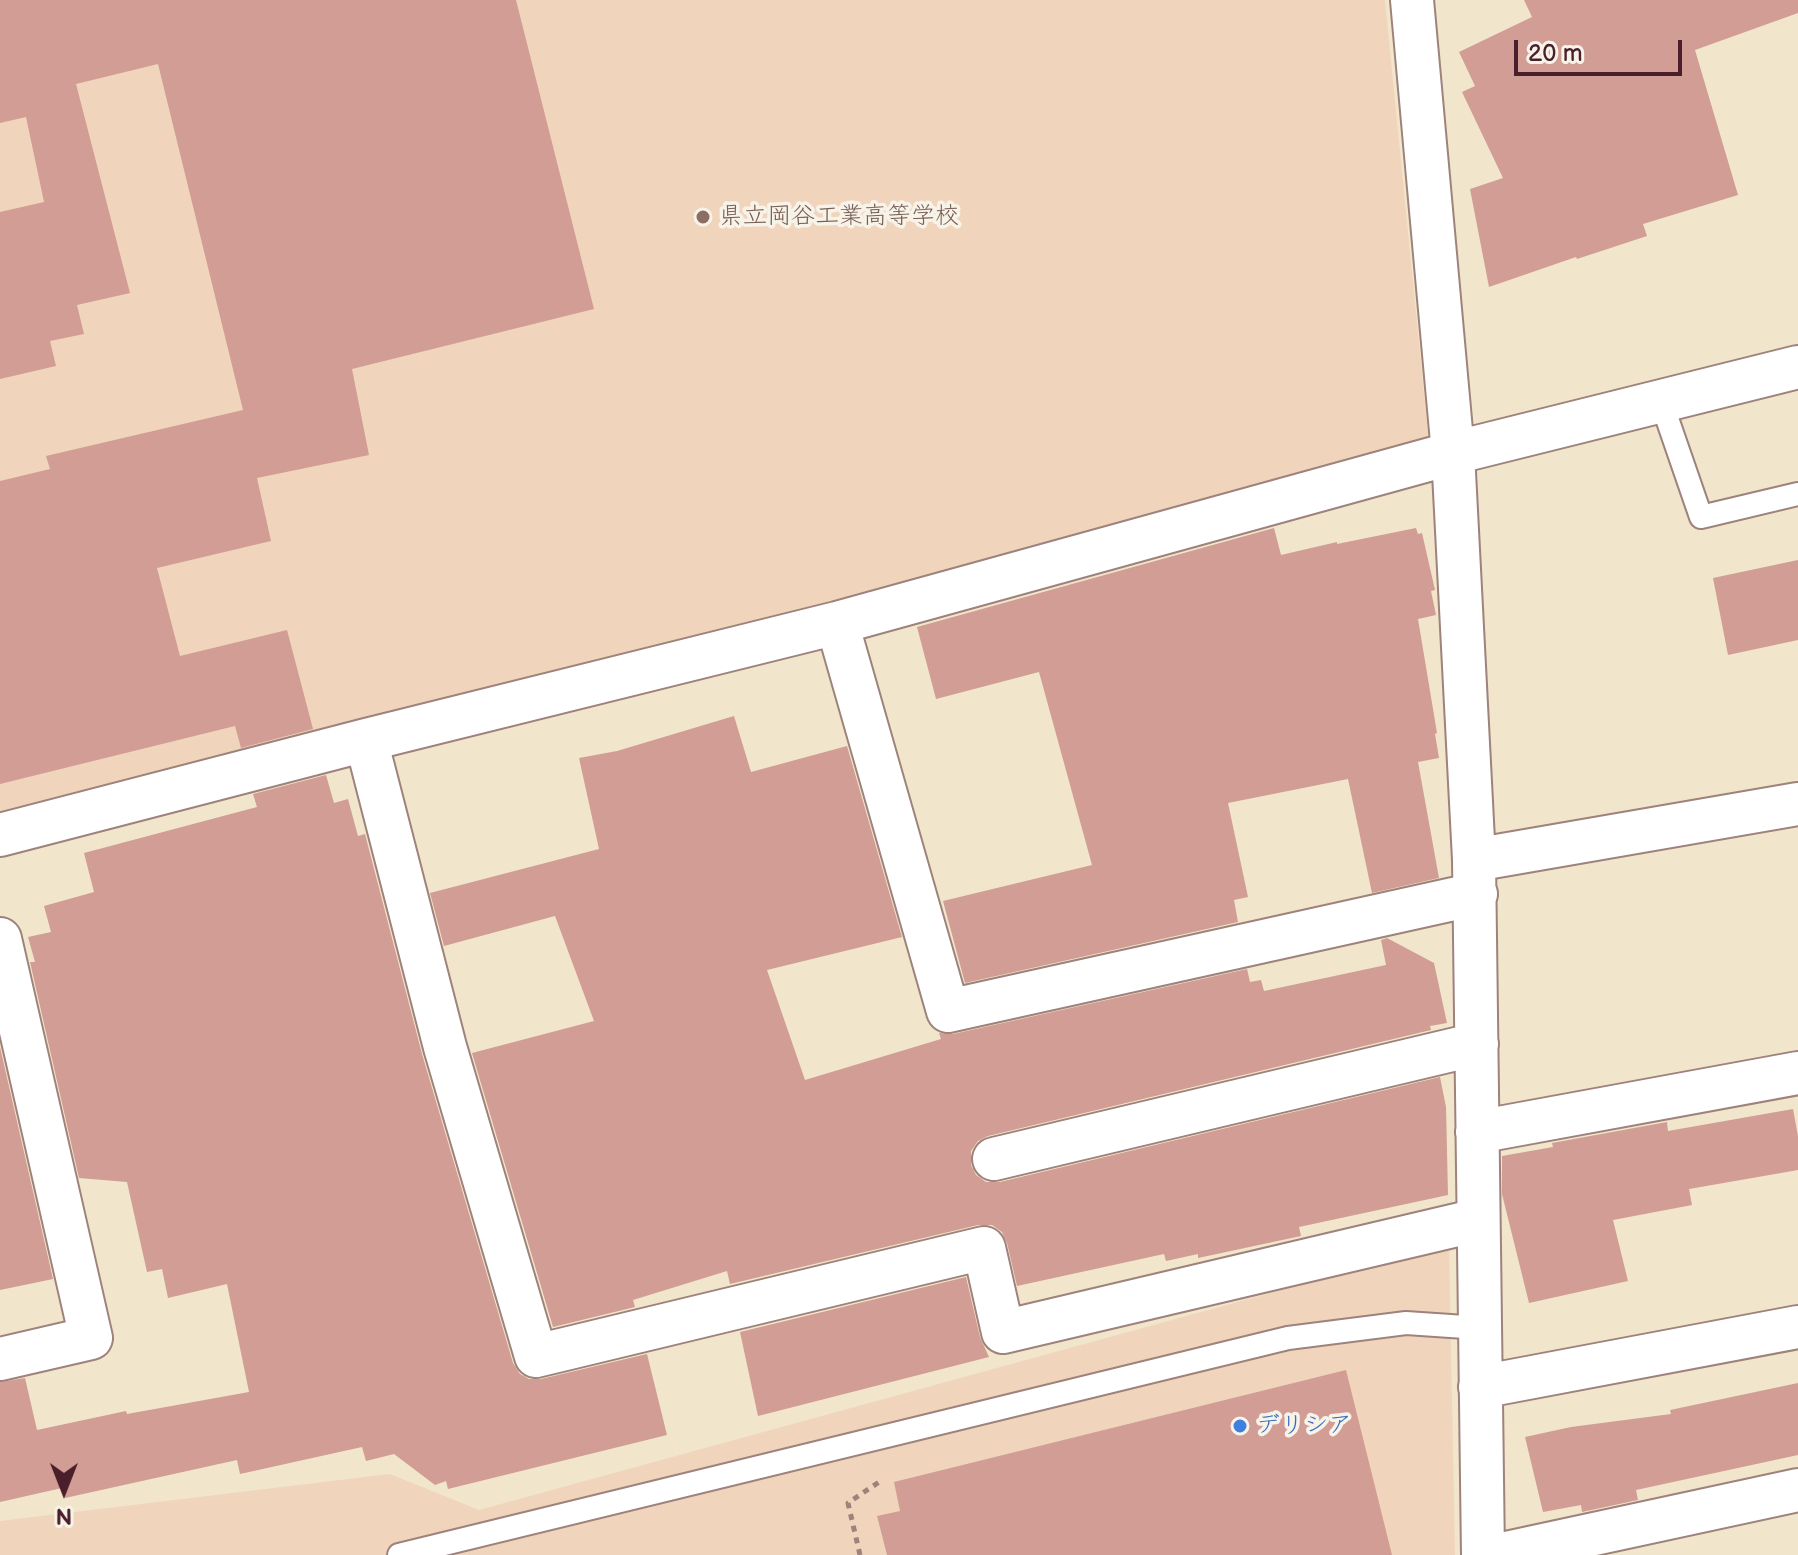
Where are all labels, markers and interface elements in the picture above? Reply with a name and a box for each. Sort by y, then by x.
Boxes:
scale bar [1518,24,1686,74]
text: 20 m [1528,39,1583,68]
place label: 県立岡谷工業高等学校 [719,203,959,231]
marker: 県立岡谷工業高等学校 [694,208,712,226]
place label: デリシア [1256,1412,1352,1440]
marker: デリシア [1231,1417,1249,1435]
north arrow [24,1451,104,1531]
text: N [56,1502,72,1529]

